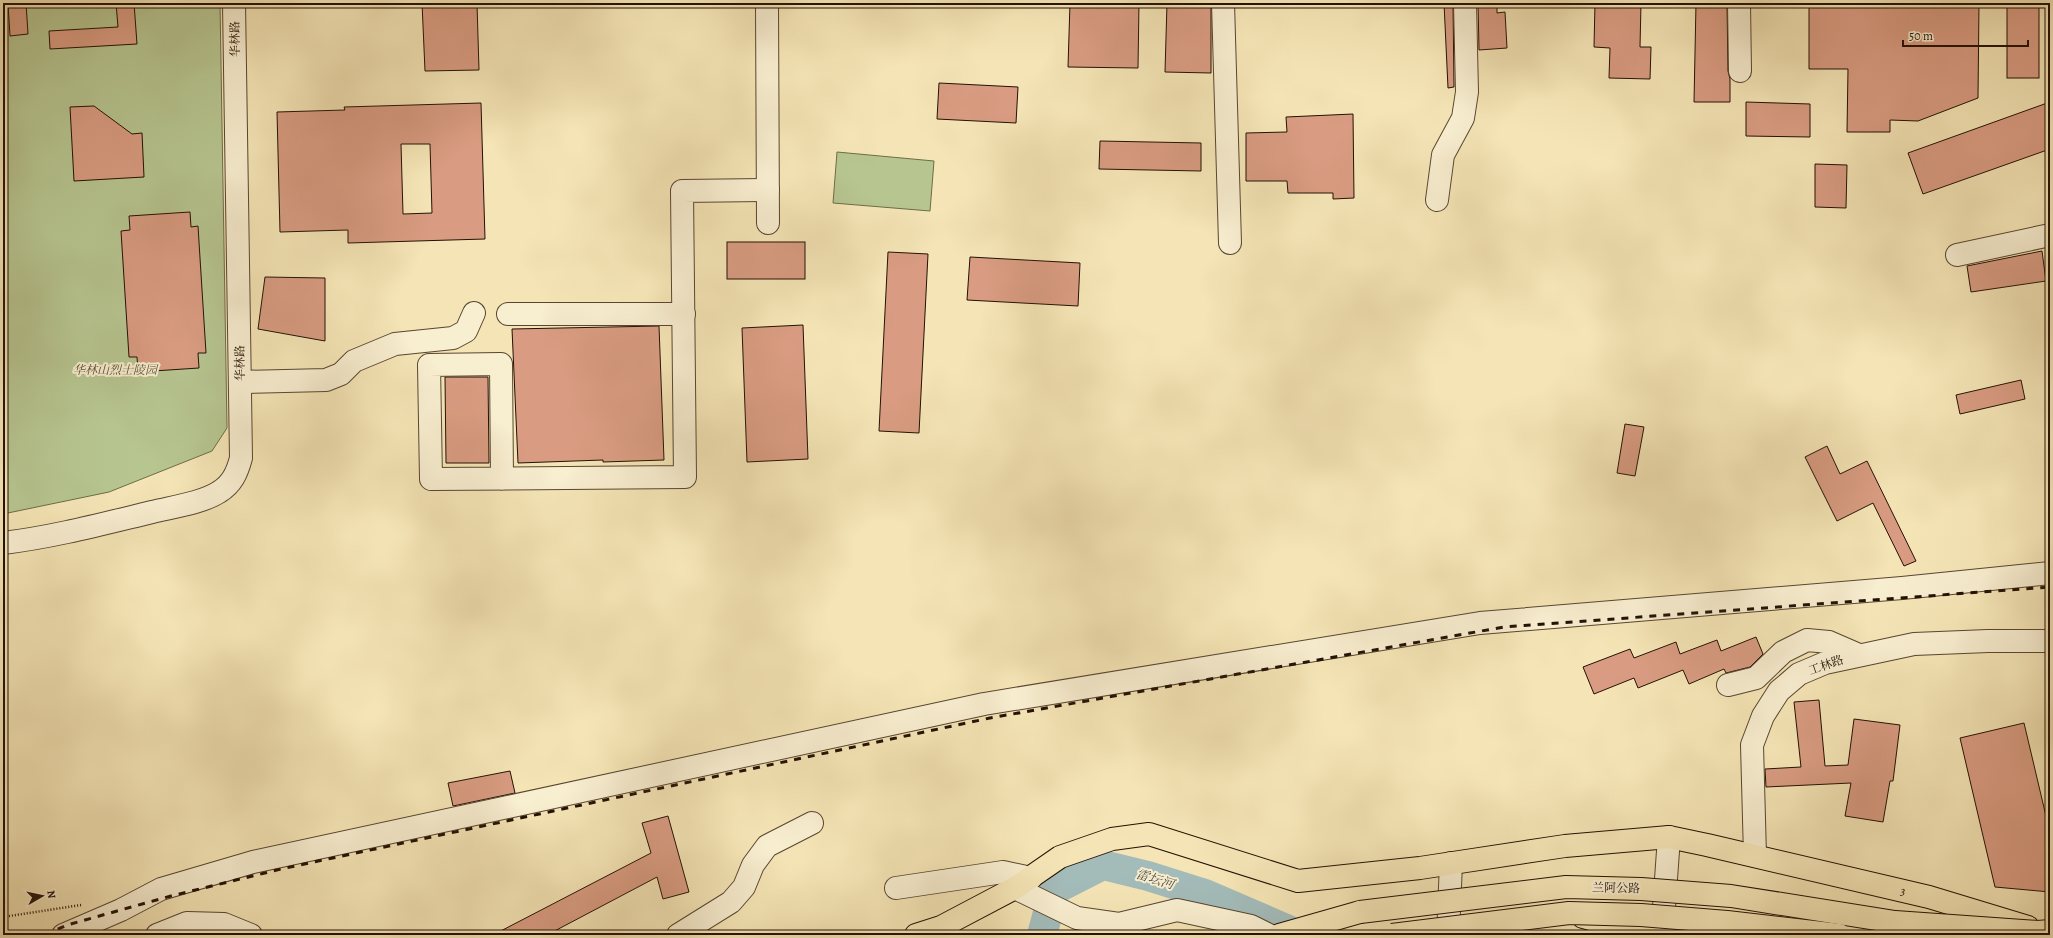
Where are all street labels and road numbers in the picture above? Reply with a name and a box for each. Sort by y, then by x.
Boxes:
street label: 华林路 [227,21,243,57]
street label: 华林路 [232,345,248,381]
street label: 工林路 [1806,652,1846,678]
street label: 兰阿公路 [1592,880,1640,896]
street label: 3 [1899,883,1907,899]

